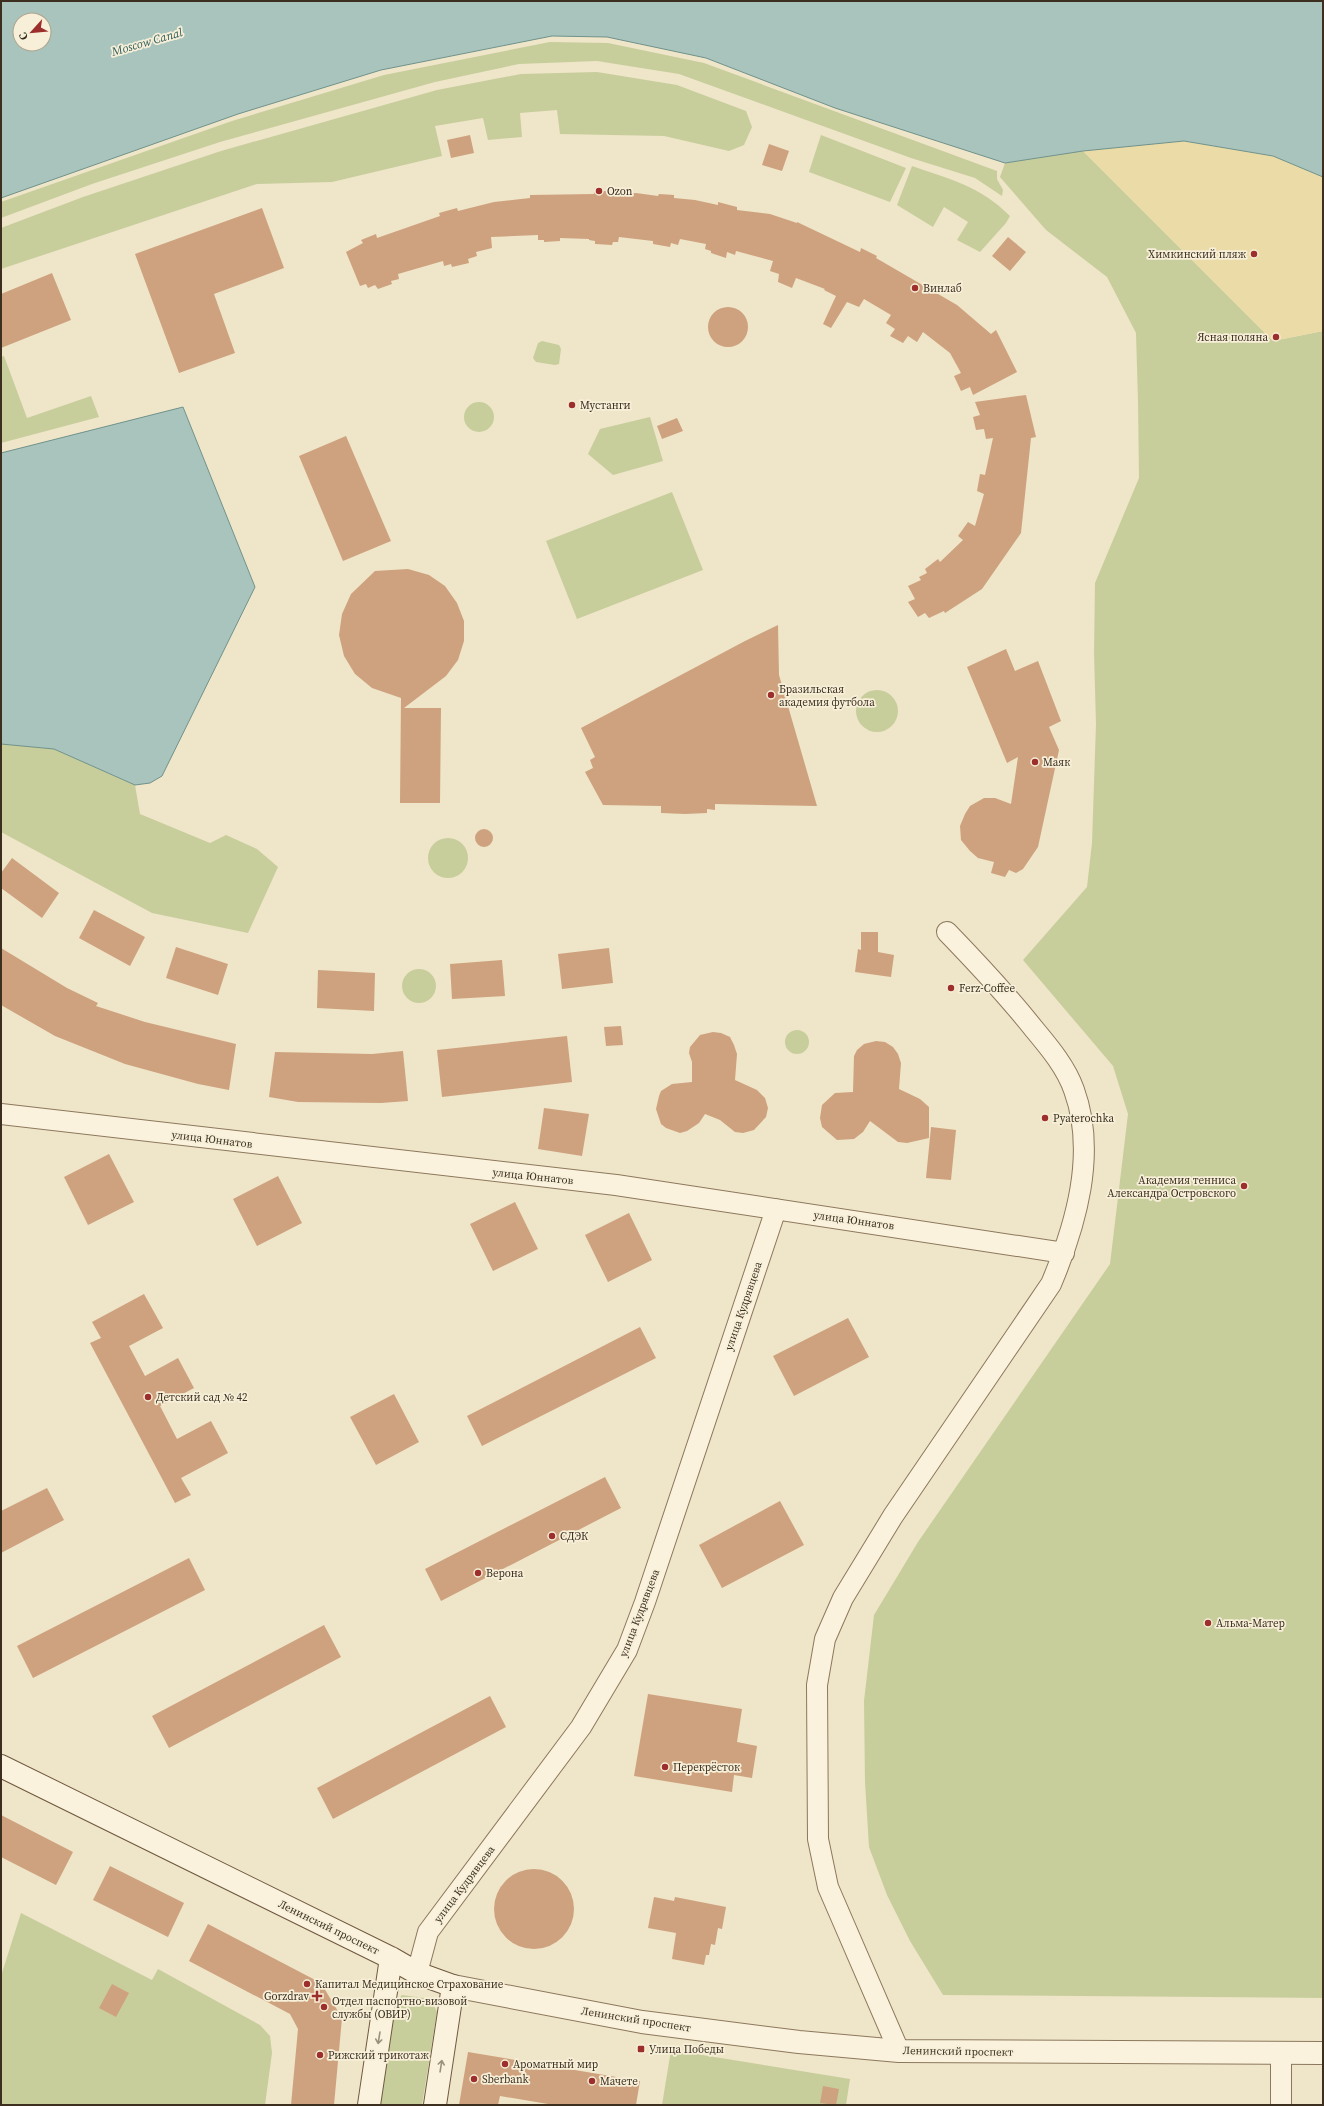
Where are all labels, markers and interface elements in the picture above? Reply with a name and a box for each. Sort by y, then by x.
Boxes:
north arrow [12,12,52,52]
water label: Moscow Canal [109,24,185,60]
text: С [15,30,32,43]
place label: Ozon [607,184,633,199]
marker: Ozon [594,186,604,196]
place label: Химкинский пляж [1148,247,1247,262]
marker: Химкинский пляж [1249,249,1259,259]
place label: Винлаб [923,281,962,296]
marker: Винлаб [910,283,920,293]
place label: Ясная поляна [1197,330,1268,345]
marker: Ясная поляна [1271,332,1281,342]
place label: Мустанги [580,398,631,413]
marker: Мустанги [567,400,577,410]
place label: Бразильская академия футбола [779,682,875,710]
marker: Бразильская академия футбола [766,690,776,700]
place label: Маяк [1043,755,1070,770]
marker: Маяк [1030,757,1040,767]
place label: Ferz-Coffee [959,981,1015,996]
marker: Ferz-Coffee [946,983,956,993]
place label: Pyaterochka [1053,1111,1114,1126]
marker: Pyaterochka [1040,1113,1050,1123]
street label: улица Юннатов [171,1127,254,1152]
street label: улица Юннатов [492,1165,574,1188]
place label: Академия тенниса Александра Островского [1107,1173,1236,1201]
marker: Академия тенниса Александра Островского [1239,1181,1249,1191]
street label: улица Юннатов [813,1207,896,1234]
street label: улица Кудрявцева [721,1259,766,1353]
place label: Детский сад № 42 [156,1390,248,1405]
marker: Детский сад № 42 [143,1392,153,1402]
place label: СДЭК [560,1529,589,1544]
marker: СДЭК [547,1531,557,1541]
place label: Верона [486,1566,524,1581]
street label: улица Кудрявцева [616,1567,663,1659]
marker: Верона [473,1568,483,1578]
place label: Альма-Матер [1216,1616,1285,1631]
marker: Альма-Матер [1203,1618,1213,1628]
place label: Перекрёсток [673,1760,740,1775]
marker: Перекрёсток [660,1762,670,1772]
street label: улица Кудрявцева [430,1842,499,1926]
street label: Ленинский проспект [276,1896,382,1959]
place label: Капитал Медицинское Страхование [315,1977,504,1992]
marker: Капитал Медицинское Страхование [302,1979,312,1989]
place label: Gorzdrav [264,1989,309,2004]
marker: Gorzdrav [312,1991,322,2001]
place label: Отдел паспортно-визовой службы (ОВИР) [332,1994,467,2022]
marker: Отдел паспортно-визовой службы (ОВИР) [319,2002,329,2012]
street label: Ленинский проспект [580,2003,692,2036]
one-way arrow [375,2031,383,2044]
place label: Улица Победы [649,2042,724,2057]
street label: Ленинский проспект [902,2043,1014,2060]
marker: Улица Победы [636,2044,646,2054]
place label: Рижский трикотаж [328,2048,429,2063]
marker: Рижский трикотаж [315,2050,325,2060]
place label: Ароматный мир [513,2057,598,2072]
marker: Ароматный мир [500,2059,510,2069]
one-way arrow [437,2060,445,2073]
place label: Sberbank [482,2072,530,2087]
marker: Sberbank [469,2074,479,2084]
place label: Мачете [600,2074,638,2089]
marker: Мачете [587,2076,597,2086]

